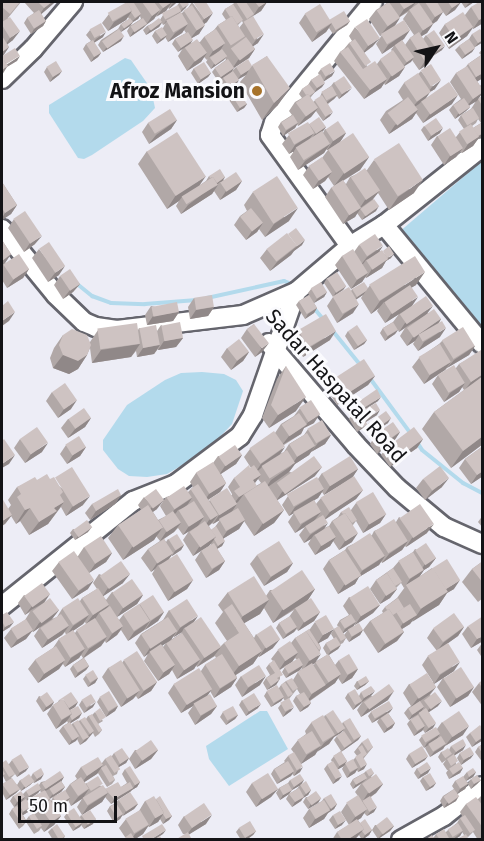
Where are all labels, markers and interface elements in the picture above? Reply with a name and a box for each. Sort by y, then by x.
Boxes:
north arrow [406,18,466,78]
text: N [440,28,462,47]
place label: Afroz Mansion [110,78,245,104]
marker: Afroz Mansion [250,84,264,98]
street label: Sadar Haspatal Road [260,304,412,468]
scale bar [21,784,120,822]
text: 50 m [29,795,68,817]

